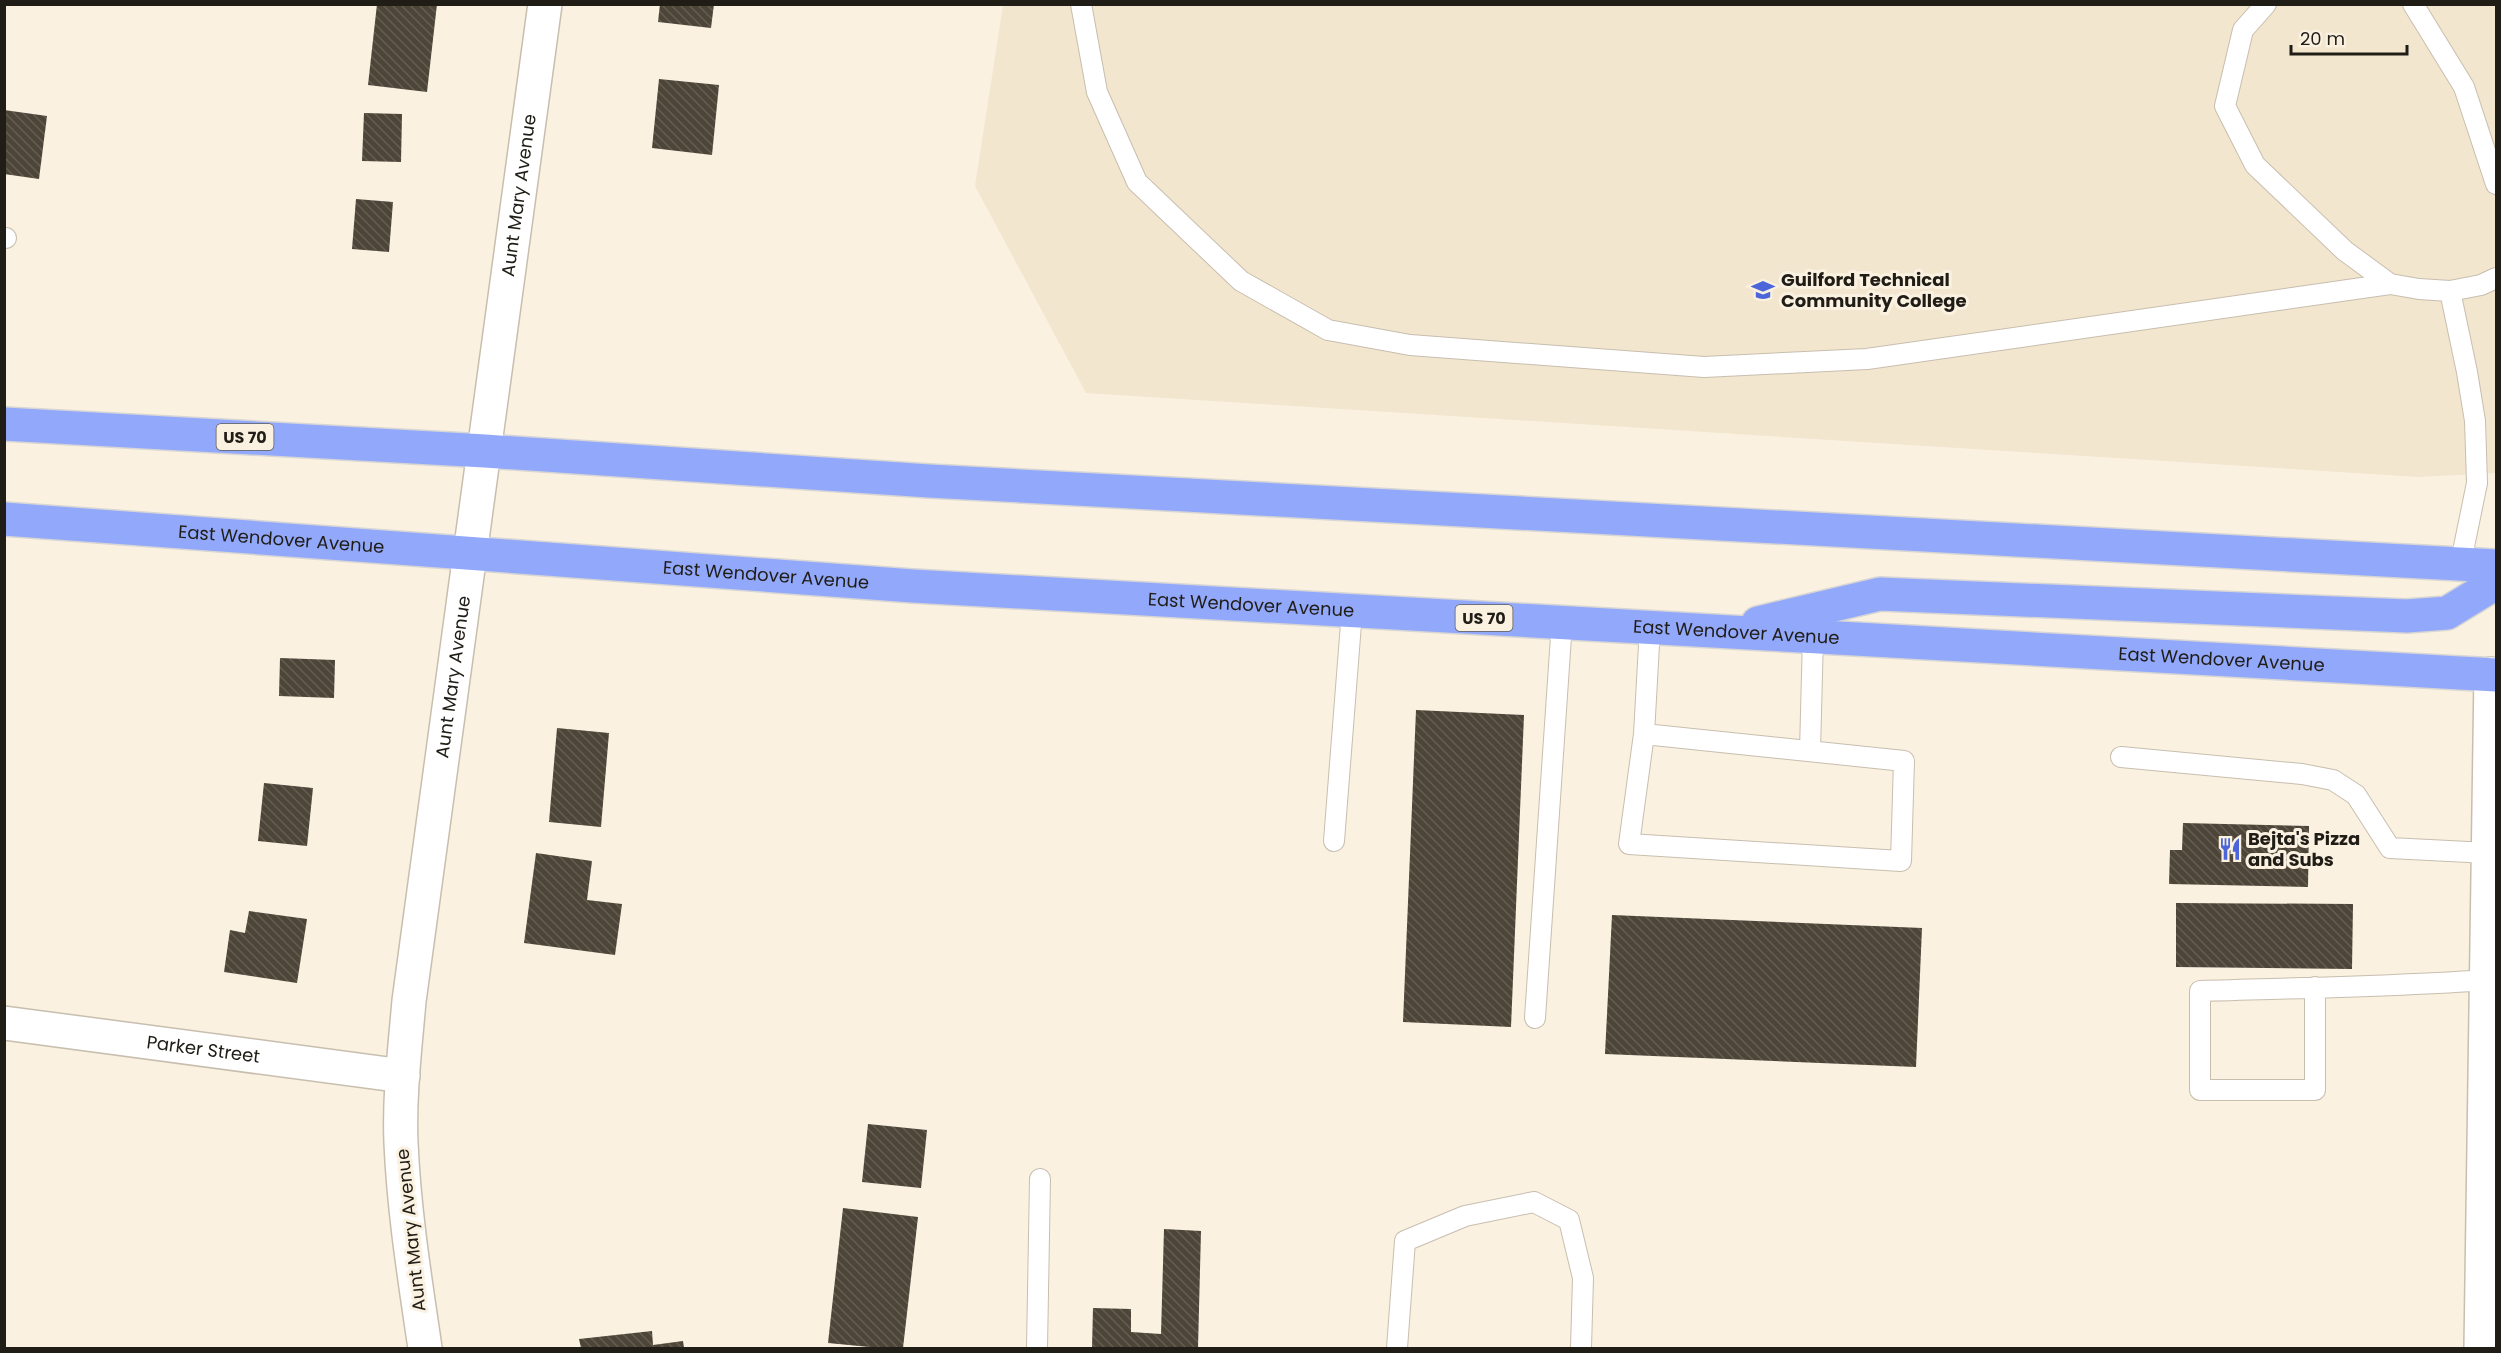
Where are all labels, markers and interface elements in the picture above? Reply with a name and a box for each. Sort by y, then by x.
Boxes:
scale bar [2291,18,2406,56]
text: 20 m [2300,26,2345,51]
street label: Aunt Mary Avenue [495,112,542,278]
place label: Guilford Technical Community College [1781,267,1967,313]
school or university icon: Guilford Technical Community College [1750,277,1776,303]
road number: US 70 [216,424,274,450]
street label: East Wendover Avenue [177,519,385,559]
street label: East Wendover Avenue [662,555,870,595]
street label: East Wendover Avenue [1147,586,1355,623]
street label: Aunt Mary Avenue [429,594,476,759]
road number: US 70 [1456,605,1512,631]
street label: East Wendover Avenue [1632,614,1840,650]
street label: East Wendover Avenue [2118,641,2325,677]
place label: Bejta's Pizza and Subs [2248,826,2360,872]
restaurant icon: Bejta's Pizza and Subs [2217,836,2243,862]
street label: Parker Street [145,1029,262,1069]
street label: Aunt Mary Avenue [390,1147,431,1313]

